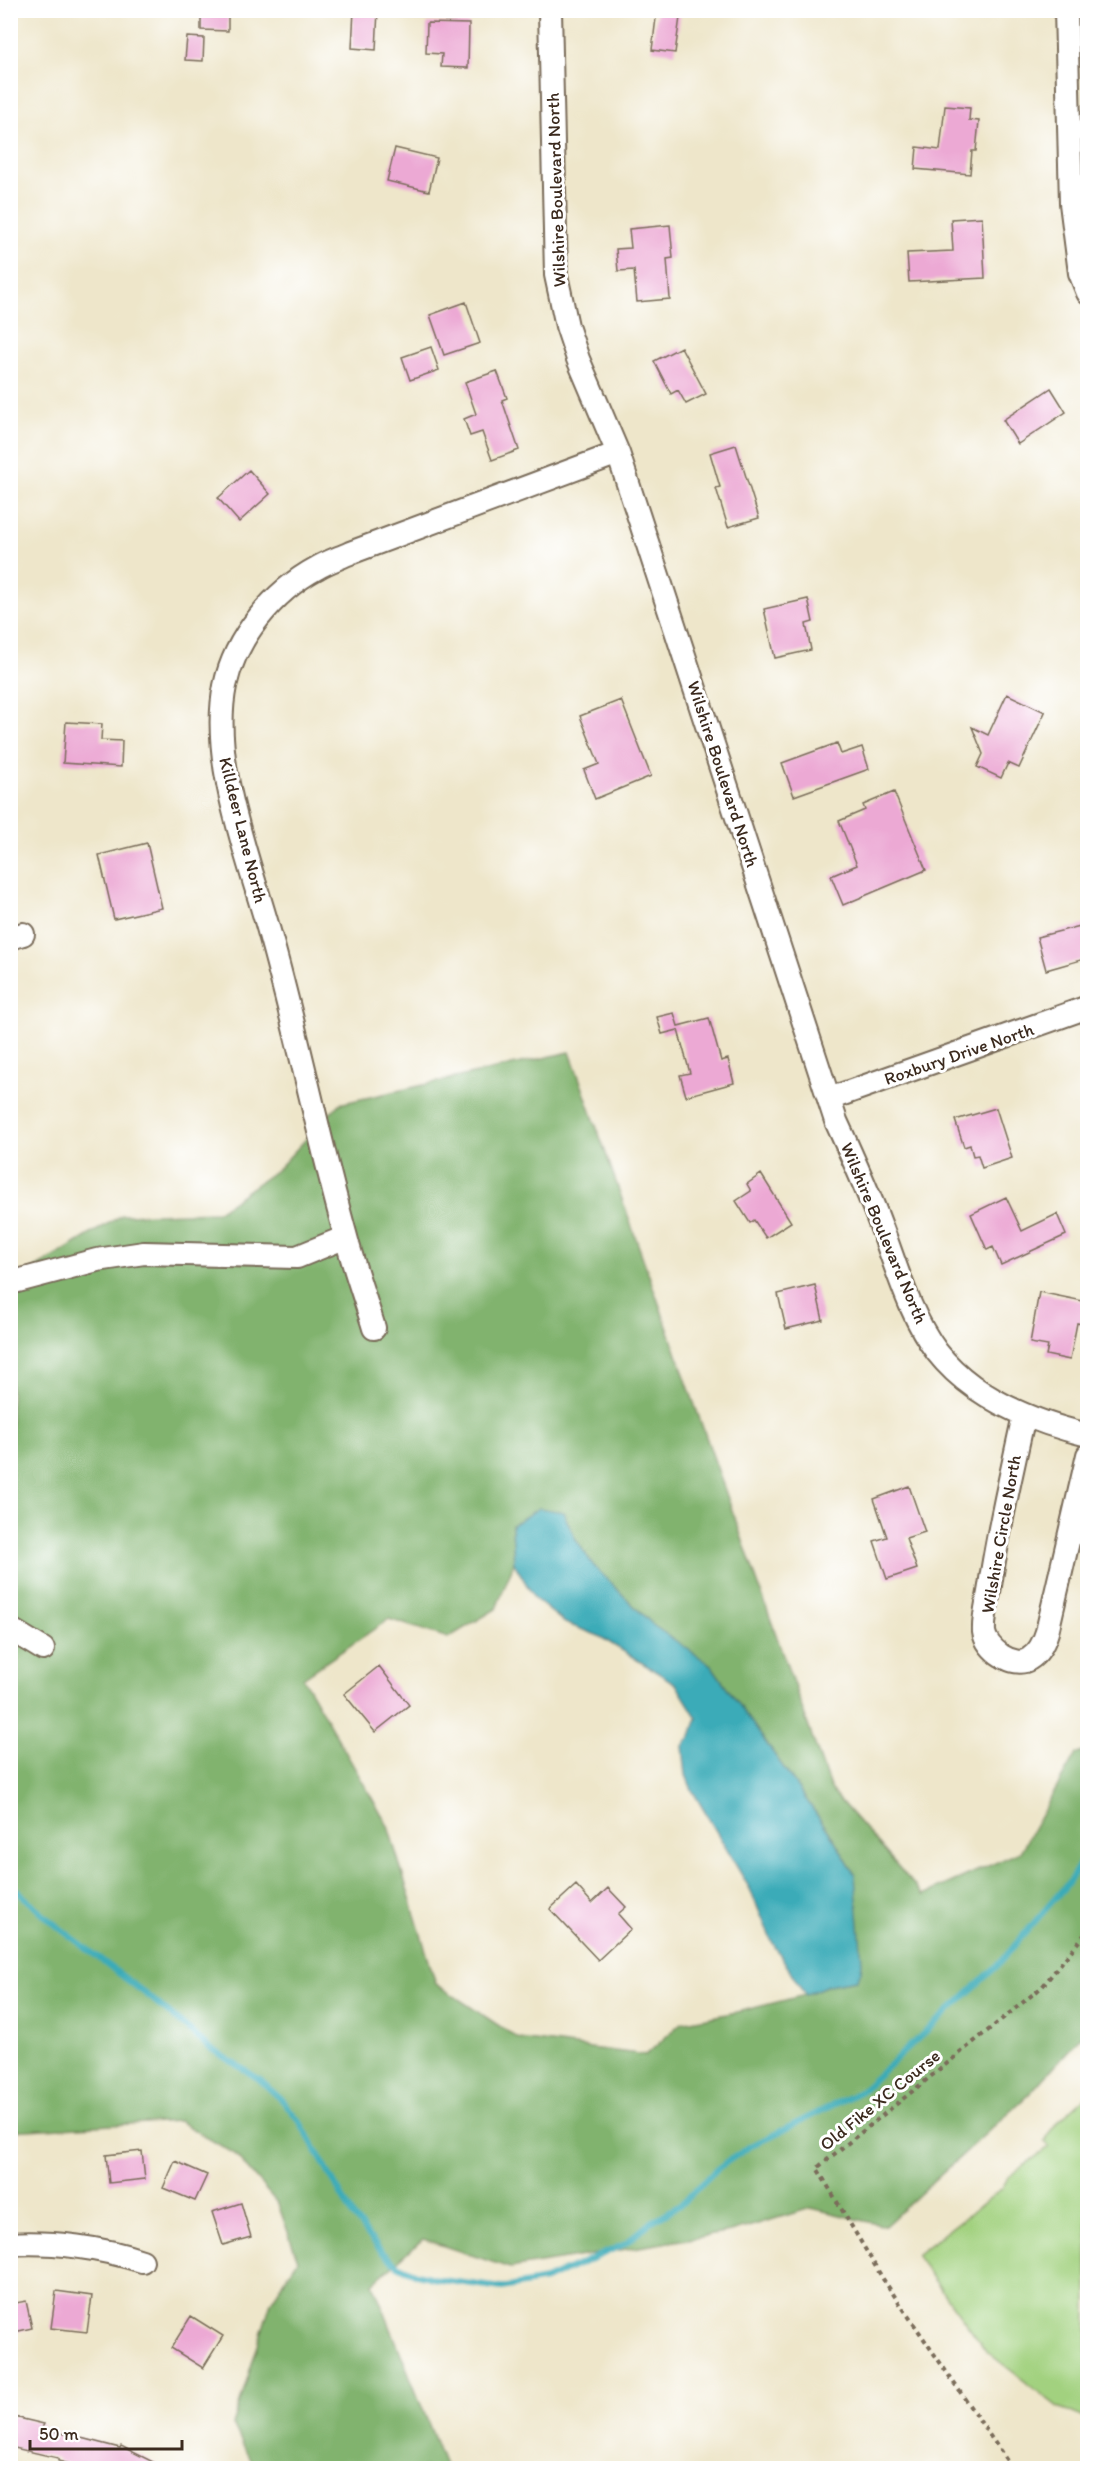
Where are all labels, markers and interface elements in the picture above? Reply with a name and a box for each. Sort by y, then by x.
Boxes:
street label: Wilshire Boulevard North [542,92,570,288]
street label: Wilshire Boulevard North [682,678,764,870]
street label: Killdeer Lane North [214,755,272,905]
street label: Roxbury Drive North [881,1018,1037,1090]
street label: Wilshire Boulevard North [836,1139,932,1327]
street label: Wilshire Circle North [976,1453,1026,1615]
street label: Old Fike XC Course [815,2045,945,2155]
scale bar [30,2413,182,2451]
text: 50 m [39,2423,79,2445]

